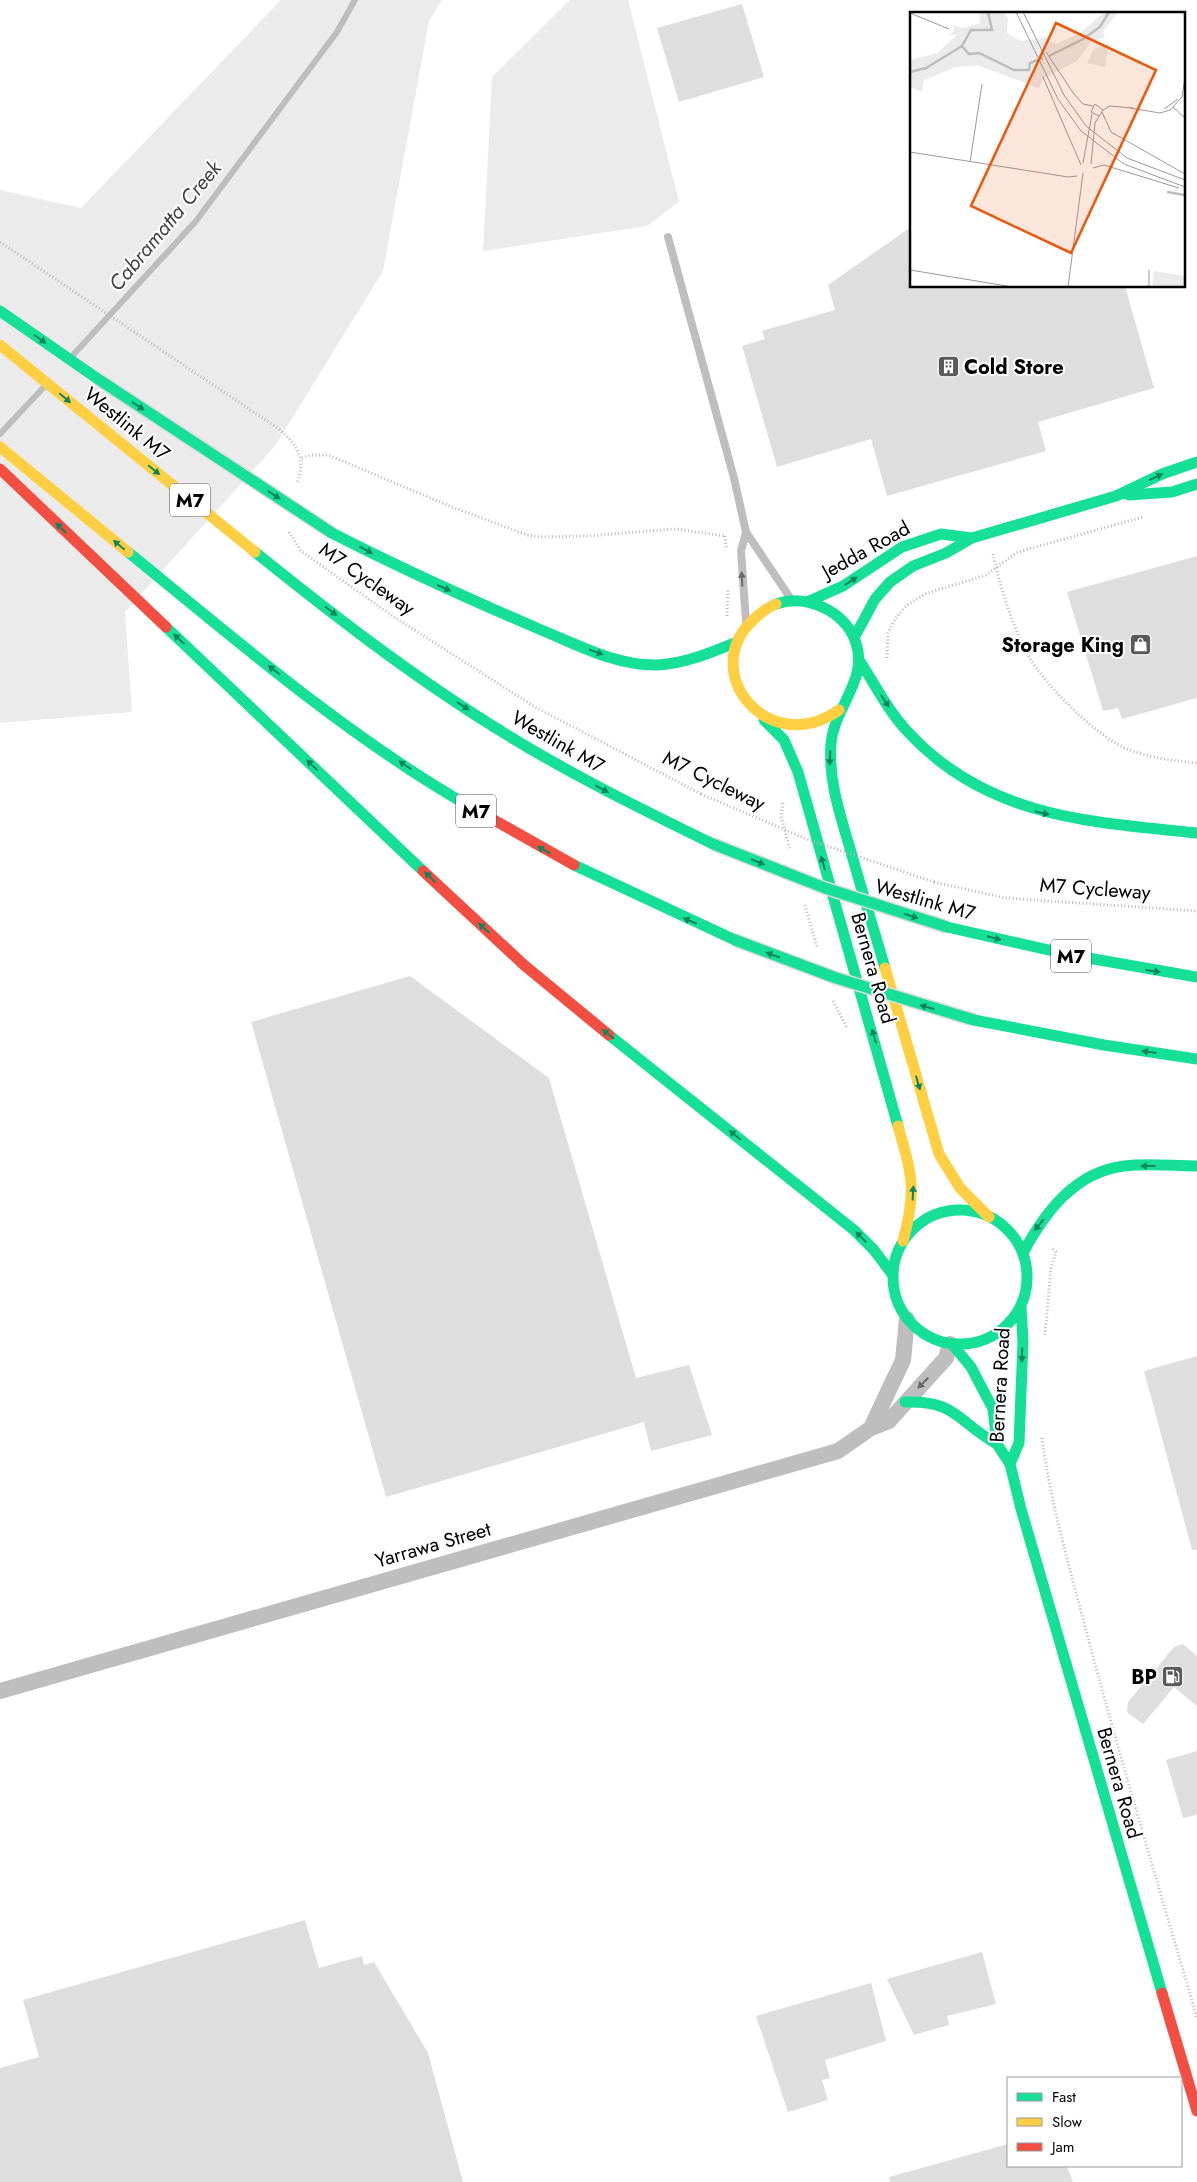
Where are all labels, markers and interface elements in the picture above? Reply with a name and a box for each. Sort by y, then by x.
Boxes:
inset map [910,12,1184,288]
water label: Cabramatta Creek [102,154,229,298]
one-way arrow [33,334,47,344]
place label: Cold Store [964,353,1064,382]
building icon: Cold Store [936,355,960,379]
street label: Westlink M7 [78,380,177,468]
one-way arrow [58,392,70,404]
one-way arrow [132,401,145,410]
one-way arrow [147,465,160,476]
one-way arrow [1149,472,1163,480]
road number: M7 [170,484,210,516]
one-way arrow [268,490,281,499]
street label: Jedda Road [814,514,915,588]
one-way arrow [56,522,68,534]
street label: M7 Cycleway [313,535,421,623]
one-way arrow [113,540,126,551]
one-way arrow [358,546,373,554]
one-way arrow [738,570,746,586]
one-way arrow [844,576,858,585]
one-way arrow [437,584,451,592]
one-way arrow [324,606,338,616]
place label: Storage King [1001,631,1124,660]
one-way arrow [174,633,186,645]
shop icon: Storage King [1128,633,1152,657]
one-way arrow [589,648,604,656]
one-way arrow [268,664,281,675]
one-way arrow [881,694,890,707]
one-way arrow [456,701,470,711]
street label: Westlink M7 [506,704,610,781]
street label: M7 Cycleway [658,744,770,818]
one-way arrow [826,750,834,766]
one-way arrow [307,759,319,771]
one-way arrow [398,761,412,770]
one-way arrow [595,785,609,793]
road number: M7 [456,794,496,828]
one-way arrow [1035,809,1050,817]
one-way arrow [537,846,551,854]
one-way arrow [819,855,827,870]
one-way arrow [751,859,765,867]
one-way arrow [424,871,436,883]
street label: M7 Cycleway [1039,871,1152,907]
street label: Westlink M7 [871,872,979,928]
street label: Bernera Road [843,909,903,1027]
one-way arrow [904,913,919,921]
one-way arrow [682,917,697,925]
one-way arrow [477,923,490,934]
one-way arrow [986,935,1001,943]
road number: M7 [1051,939,1091,972]
one-way arrow [765,951,780,959]
one-way arrow [1146,967,1162,975]
one-way arrow [920,1002,935,1010]
one-way arrow [601,1028,614,1039]
one-way arrow [869,1028,877,1043]
one-way arrow [1140,1047,1156,1055]
one-way arrow [914,1075,922,1090]
one-way arrow [729,1129,742,1140]
one-way arrow [1140,1162,1156,1170]
one-way arrow [909,1185,917,1201]
one-way arrow [1034,1218,1045,1231]
one-way arrow [855,1231,867,1243]
street label: Bernera Road [983,1327,1017,1443]
one-way arrow [1018,1347,1026,1363]
one-way arrow [917,1377,929,1389]
street label: Yarrawa Street [372,1515,494,1575]
place label: BP [1131,1663,1157,1692]
fuel station icon: BP [1161,1665,1185,1689]
street label: Bernera Road [1089,1724,1149,1842]
legend [1007,2077,1182,2167]
text: Fast [1052,2086,1076,2108]
text: Slow [1052,2111,1083,2133]
text: Jam [1050,2136,1075,2158]

